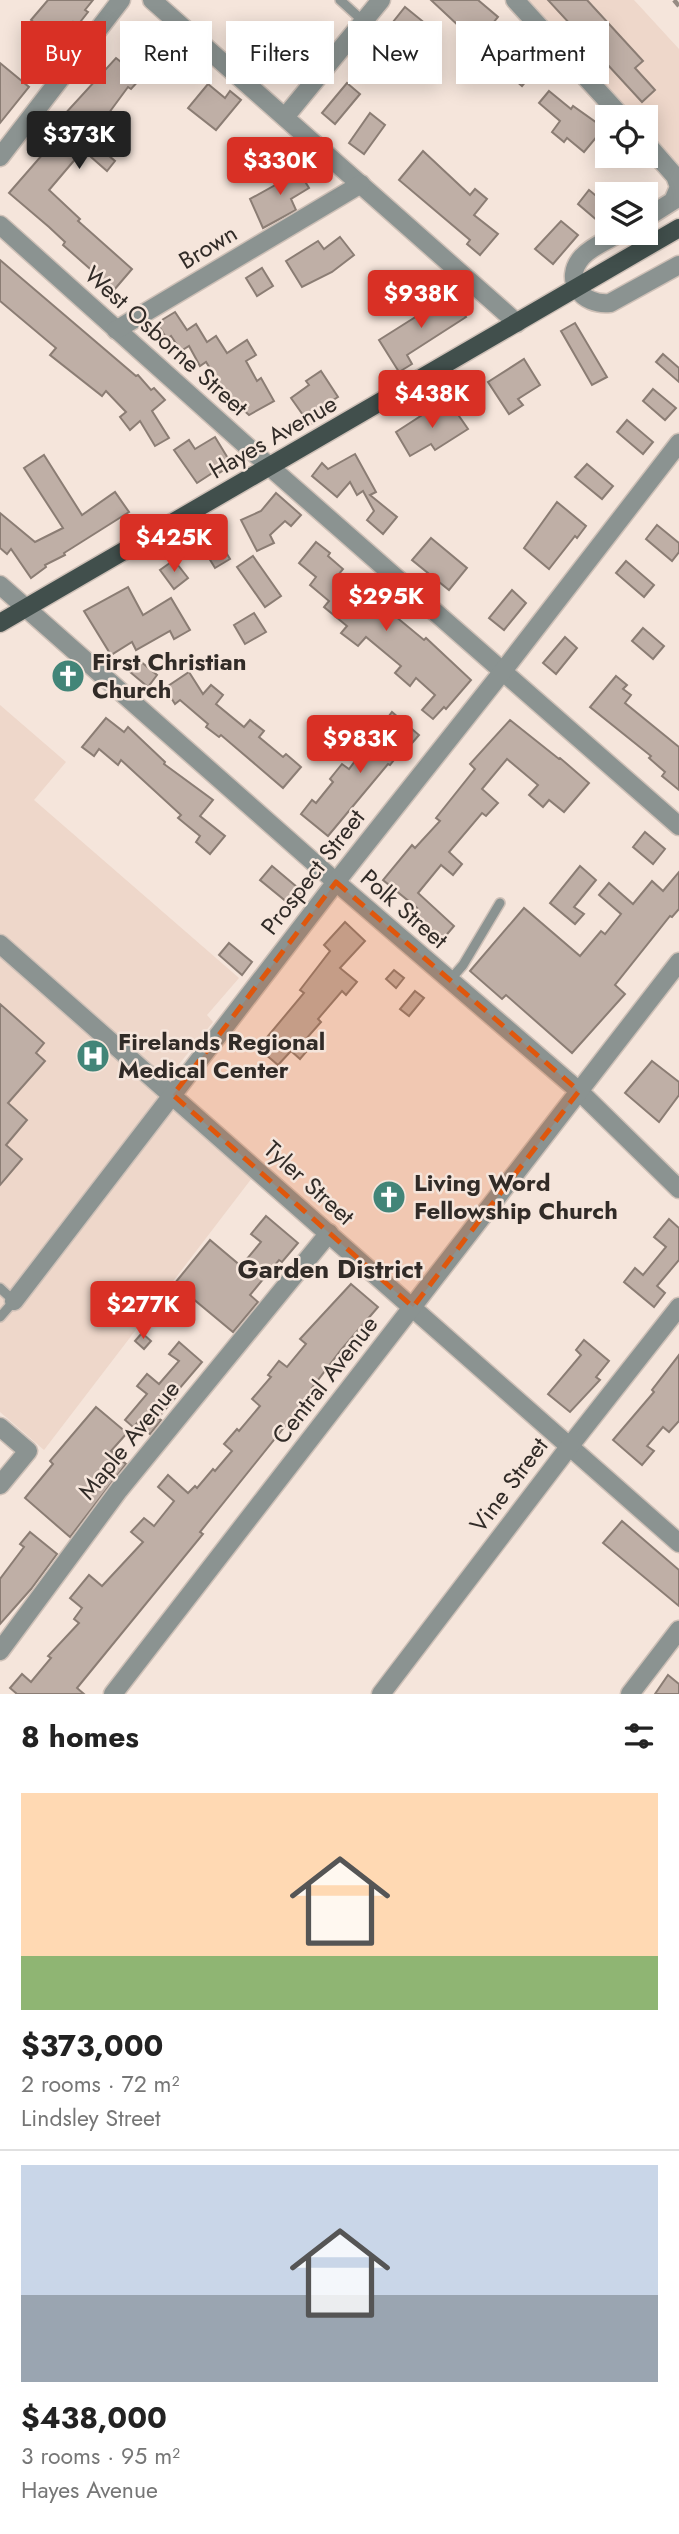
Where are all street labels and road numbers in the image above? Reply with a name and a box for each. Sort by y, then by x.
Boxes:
street label: Brown [172,215,244,278]
street label: West Osborne Street [77,257,256,424]
street label: Hayes Avenue [202,386,343,487]
street label: Prospect Street [252,801,373,942]
street label: Polk Street [353,861,456,957]
street label: Tyler Street [256,1132,363,1233]
street label: Central Avenue [263,1308,386,1451]
street label: Maple Avenue [70,1373,188,1507]
street label: Vine Street [461,1429,556,1540]

